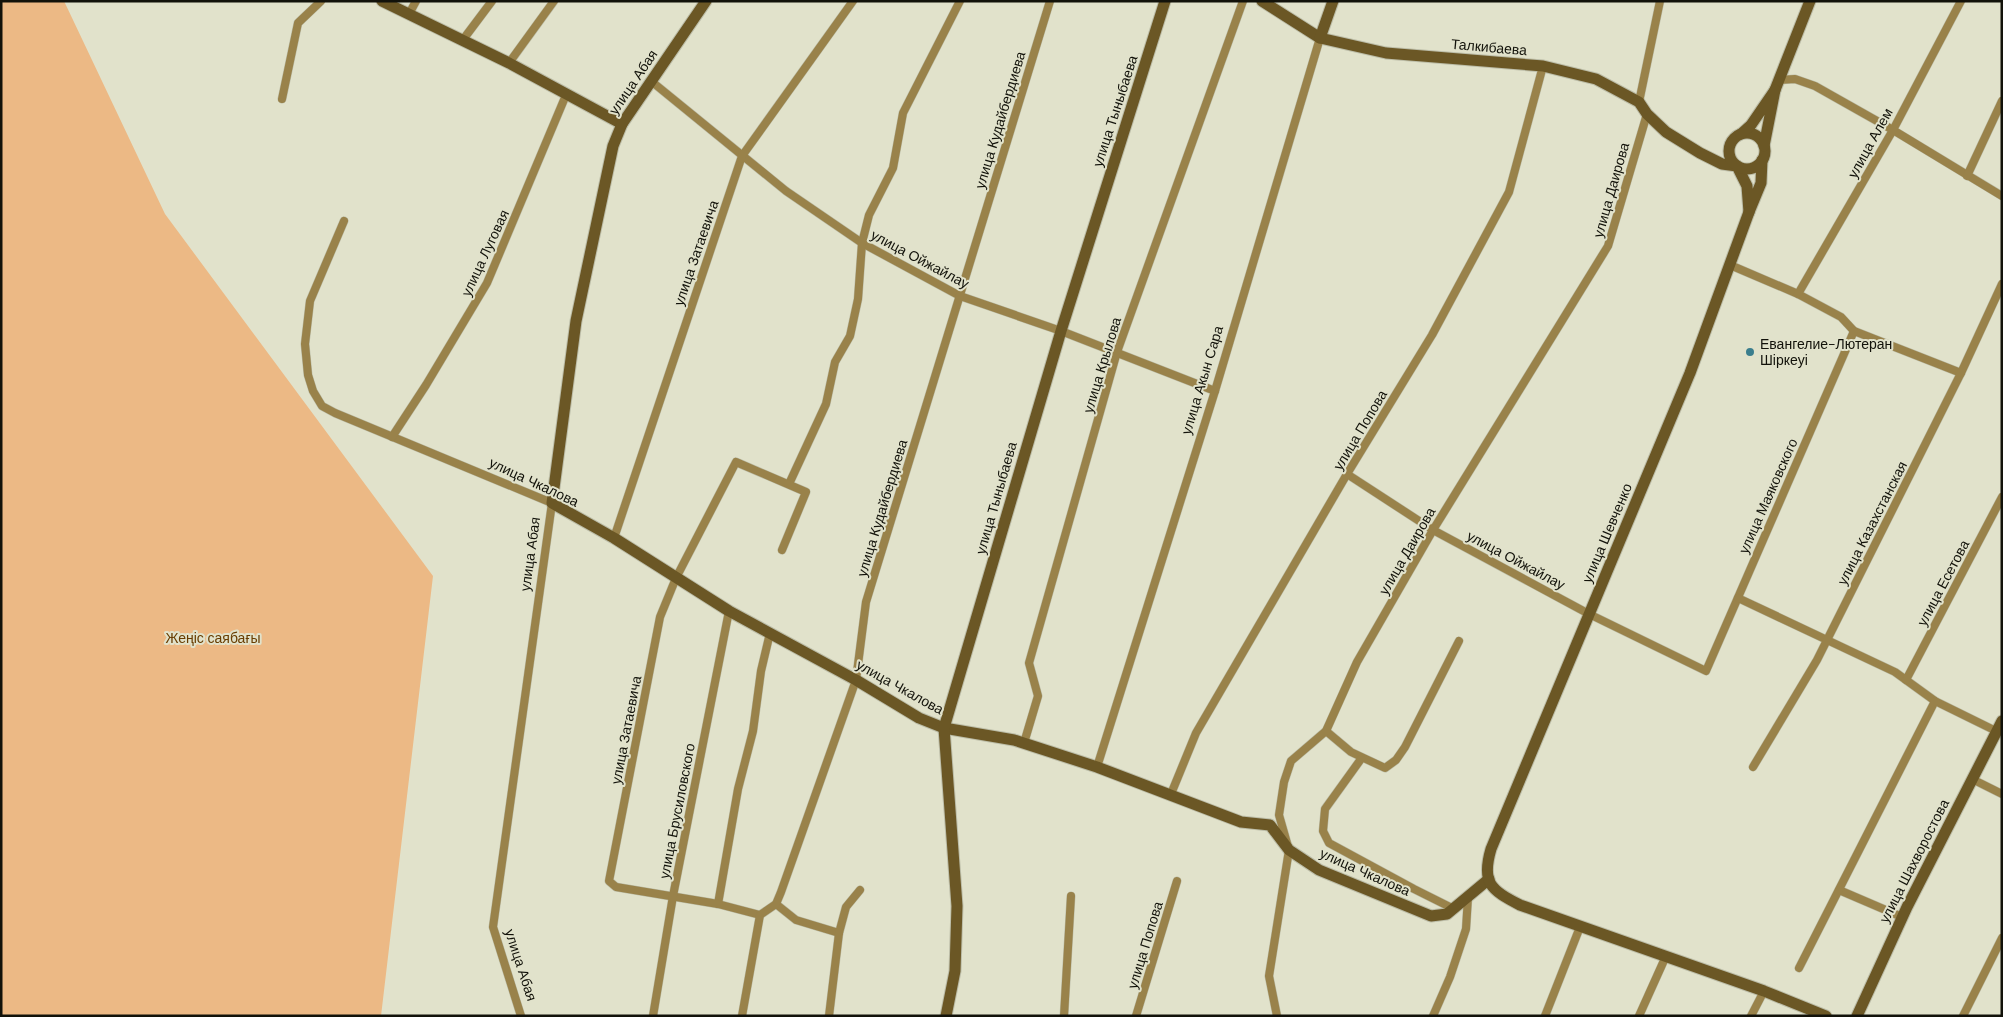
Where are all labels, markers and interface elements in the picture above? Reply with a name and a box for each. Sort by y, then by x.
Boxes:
street label: Талкибаева [1450,35,1528,59]
street label: улица Абая [605,46,661,118]
street label: улица Кудайбердиева [971,49,1030,191]
street label: улица Тыныбаева [1088,53,1142,169]
street label: улица Алем [1843,105,1897,181]
street label: улица Даирова [1589,140,1633,240]
street label: улица Затаевича [670,198,723,308]
street label: улица Луговая [457,207,513,299]
street label: улица Ойжайлау [868,226,972,292]
street label: улица Крылова [1079,315,1125,415]
street label: улица Акын Сара [1177,323,1227,437]
place label: Евангелие-Лютеран Шіркеуі [1760,335,1892,369]
marker: Евангелие-Лютеран Шіркеуі [1744,346,1756,358]
street label: улица Попова [1329,386,1391,473]
street label: улица Маяковского [1734,435,1802,556]
street label: улица Кудайбердиева [853,437,912,579]
street label: улица Тыныбаева [971,439,1021,556]
street label: улица Чкалова [486,453,582,511]
street label: улица Казахстанская [1833,458,1911,588]
street label: улица Шевченко [1578,480,1636,586]
street label: улица Даирова [1375,504,1439,598]
street label: улица Абая [516,516,544,592]
street label: улица Ойжайлау [1464,527,1568,593]
street label: улица Есетова [1913,537,1973,629]
park label: Жеңіс саябағы [165,629,261,647]
street label: улица Чкалова [853,656,947,718]
street label: улица Затаевича [607,674,645,786]
street label: улица Брусиловского [655,741,699,880]
street label: улица Шахворостова [1875,796,1953,926]
street label: улица Чкалова [1317,844,1413,900]
street label: улица Попова [1123,899,1167,991]
street label: улица Абая [501,927,541,1003]

